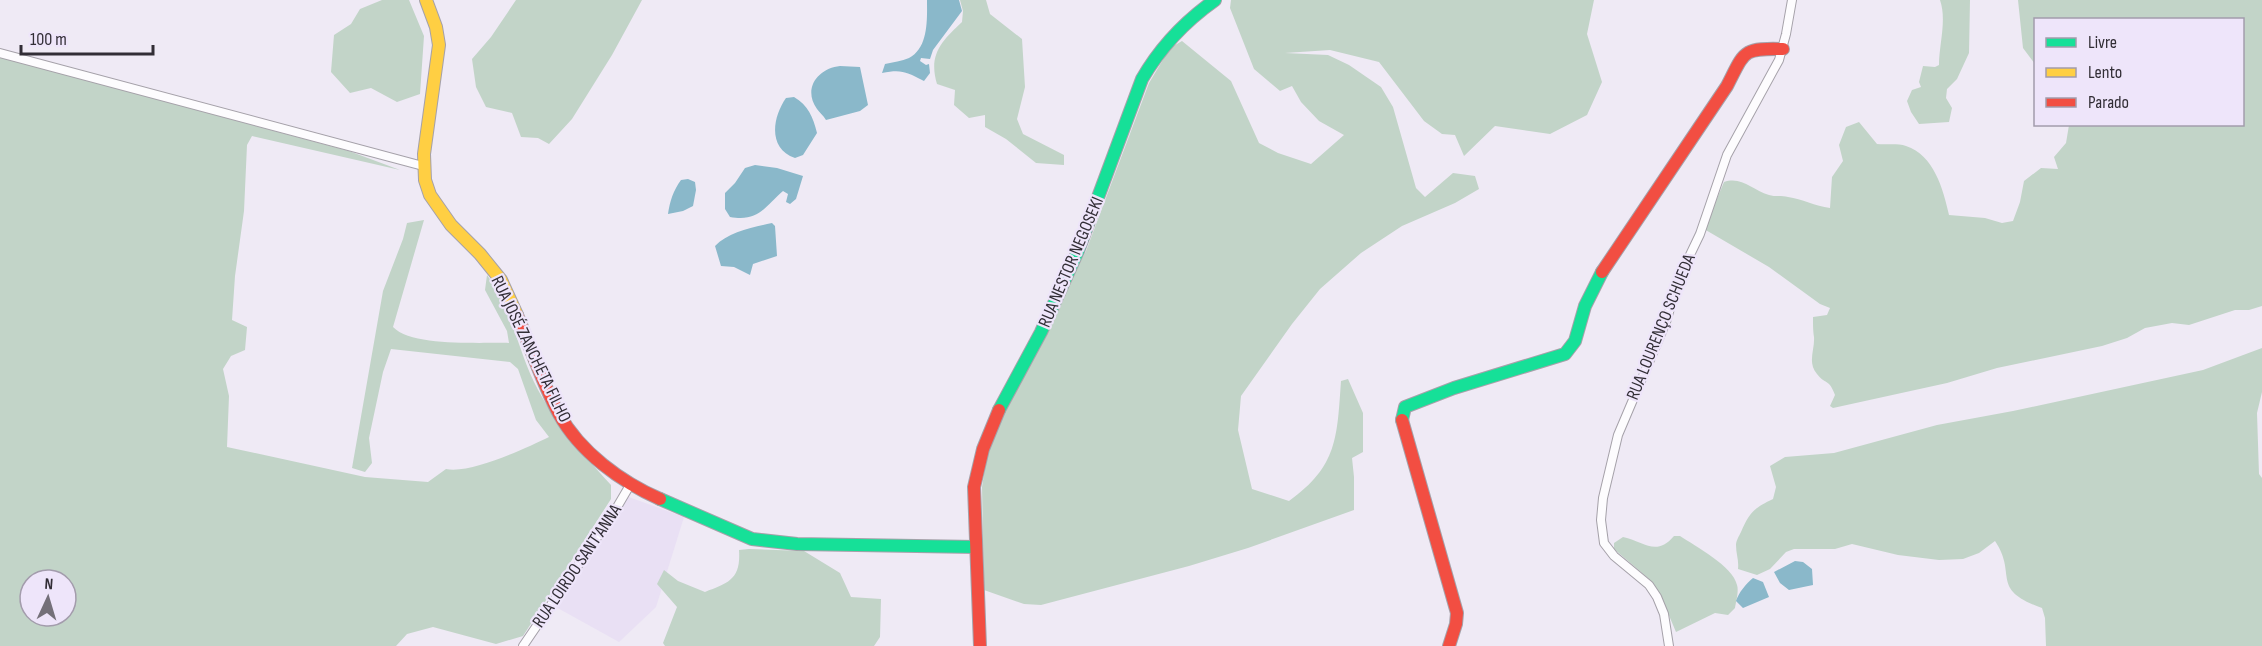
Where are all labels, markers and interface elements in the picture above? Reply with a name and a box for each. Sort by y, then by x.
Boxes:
scale bar [21,18,153,56]
legend [2034,18,2244,126]
text: 100 m [30,29,67,50]
text: Livre [2088,32,2117,53]
text: Lento [2088,62,2122,83]
text: Parado [2088,92,2129,113]
street label: RUA NESTOR NEGOSEKI [1034,194,1108,330]
street label: RUA LOURENÇO SCHUEDA [1622,251,1700,403]
street label: RUA JOSÉ ZANCHETA FILHO [486,272,576,426]
street label: RUA LOIRDO SANT'ANNA [528,500,626,631]
north arrow [18,568,78,628]
text: N [44,575,54,594]

